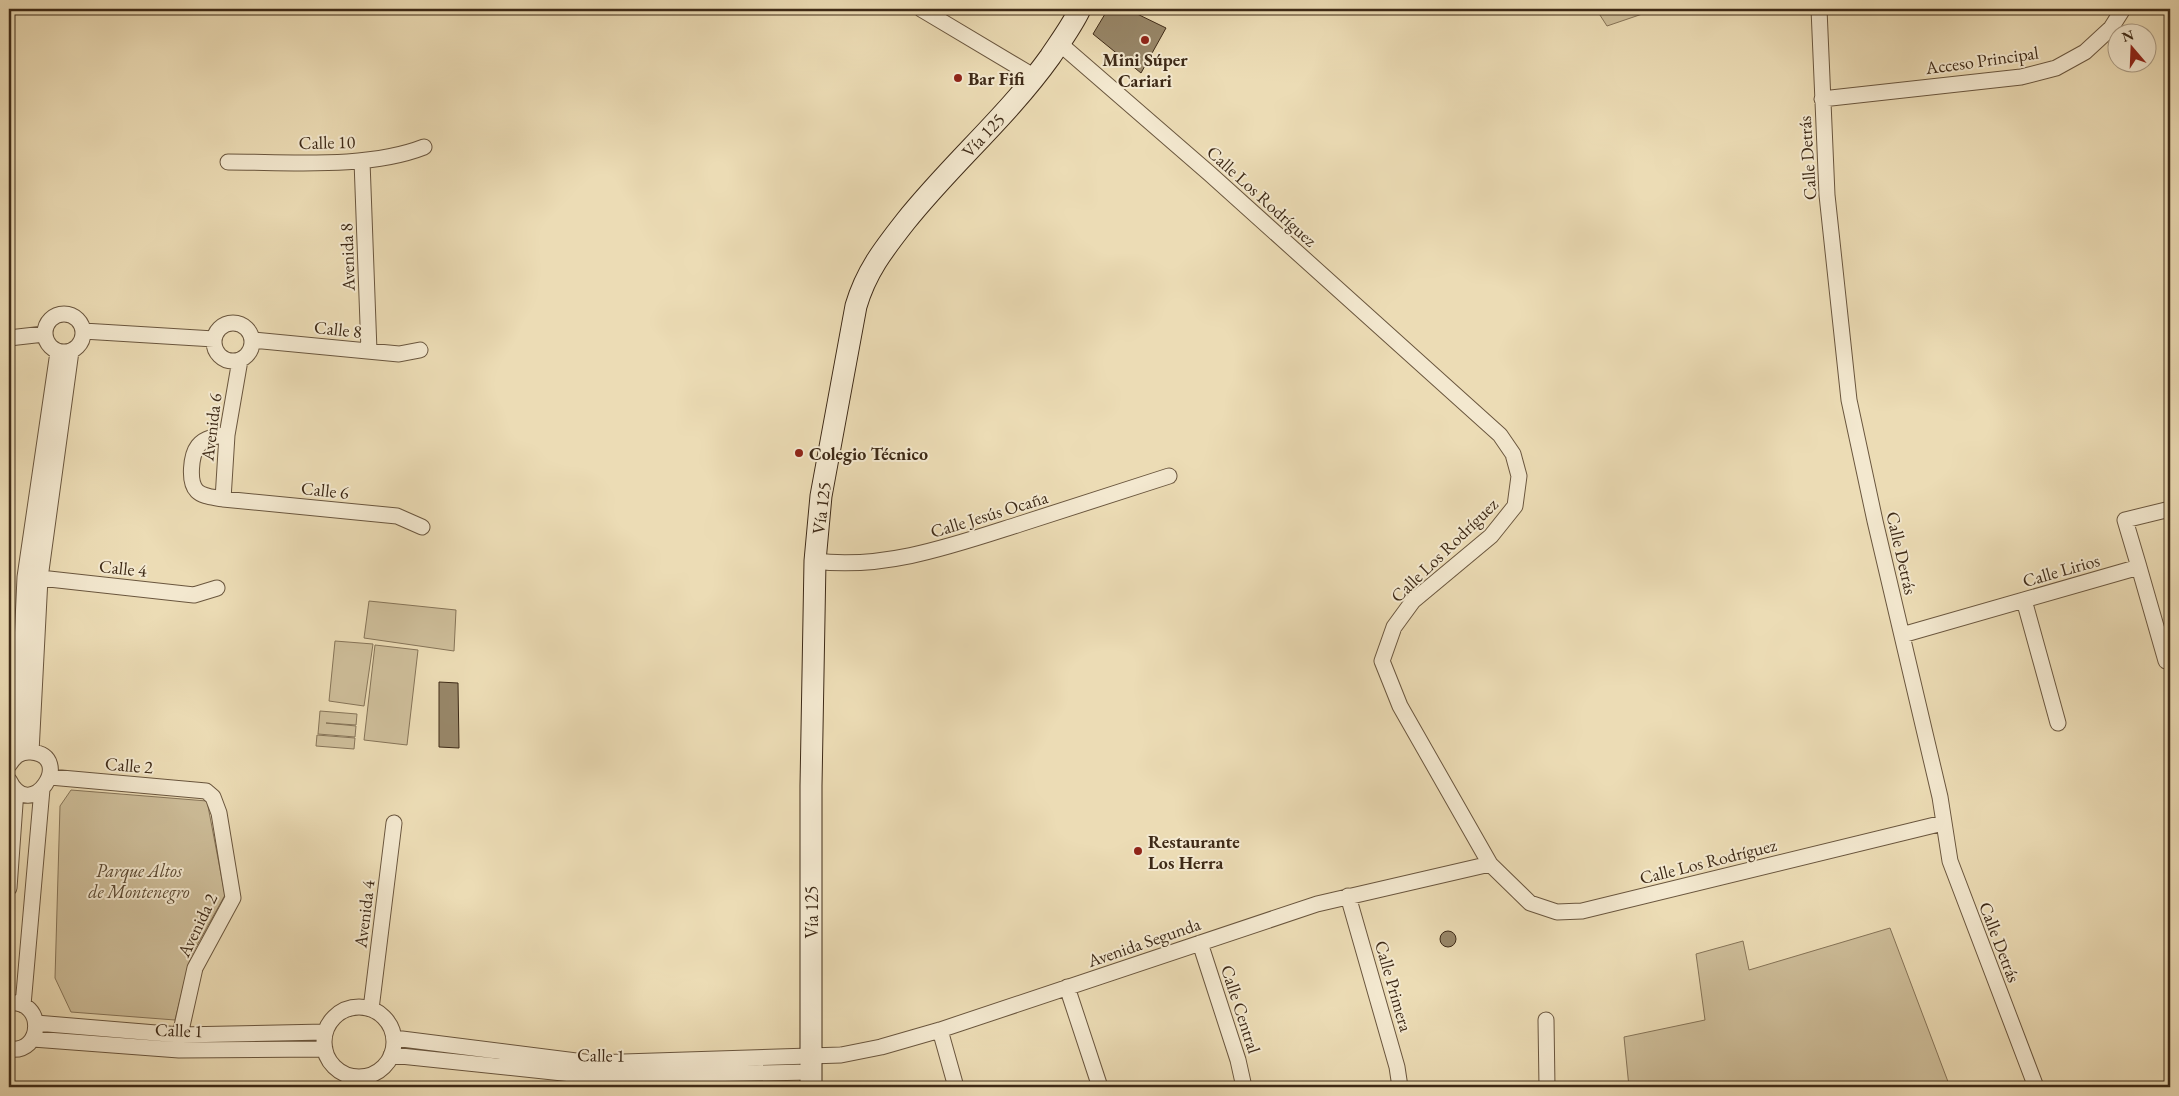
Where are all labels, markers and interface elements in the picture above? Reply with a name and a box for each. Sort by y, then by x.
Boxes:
north arrow [2106,22,2156,72]
text: N [2119,25,2137,46]
marker: Mini Súper Cariari [1139,34,1151,46]
street label: Acceso Principal [1923,41,2040,79]
place label: Mini Súper Cariari [1102,48,1188,92]
place label: Bar Fifi [968,67,1025,90]
marker: Bar Fifi [952,72,964,84]
street label: Vía 125 [957,108,1009,162]
street label: Calle Detrás [1793,115,1821,201]
street label: Calle 10 [299,130,356,154]
street label: Calle Los Rodríguez [1202,140,1322,252]
street label: Avenida 8 [334,223,360,292]
street label: Calle 8 [313,315,363,343]
street label: Avenida 6 [195,391,227,463]
place label: Colegio Técnico [809,442,928,465]
marker: Colegio Técnico [793,447,805,459]
street label: Calle 6 [300,476,350,504]
street label: Vía 125 [806,480,836,536]
street label: Calle Jesús Ocaña [927,485,1051,543]
street label: Calle Los Rodríguez [1385,493,1503,607]
street label: Calle Detrás [1881,509,1923,597]
street label: Calle Lirios [2020,548,2102,592]
street label: Calle 4 [98,554,148,582]
street label: Calle 2 [104,751,154,779]
place label: Restaurante Los Herra [1148,830,1240,874]
street label: Calle Los Rodríguez [1637,833,1779,889]
marker: Restaurante Los Herra [1132,845,1144,857]
park label: Parque Altos de Montenegro [88,859,190,904]
street label: Avenida 4 [348,878,380,950]
street label: Vía 125 [800,886,823,938]
street label: Avenida 2 [171,889,222,962]
street label: Calle Detrás [1974,898,2026,986]
street label: Avenida Segunda [1084,912,1204,972]
street label: Calle Primera [1370,938,1418,1035]
street label: Calle Central [1216,962,1266,1056]
street label: Calle 1 [155,1018,203,1042]
street label: Calle 1 [577,1043,625,1067]

